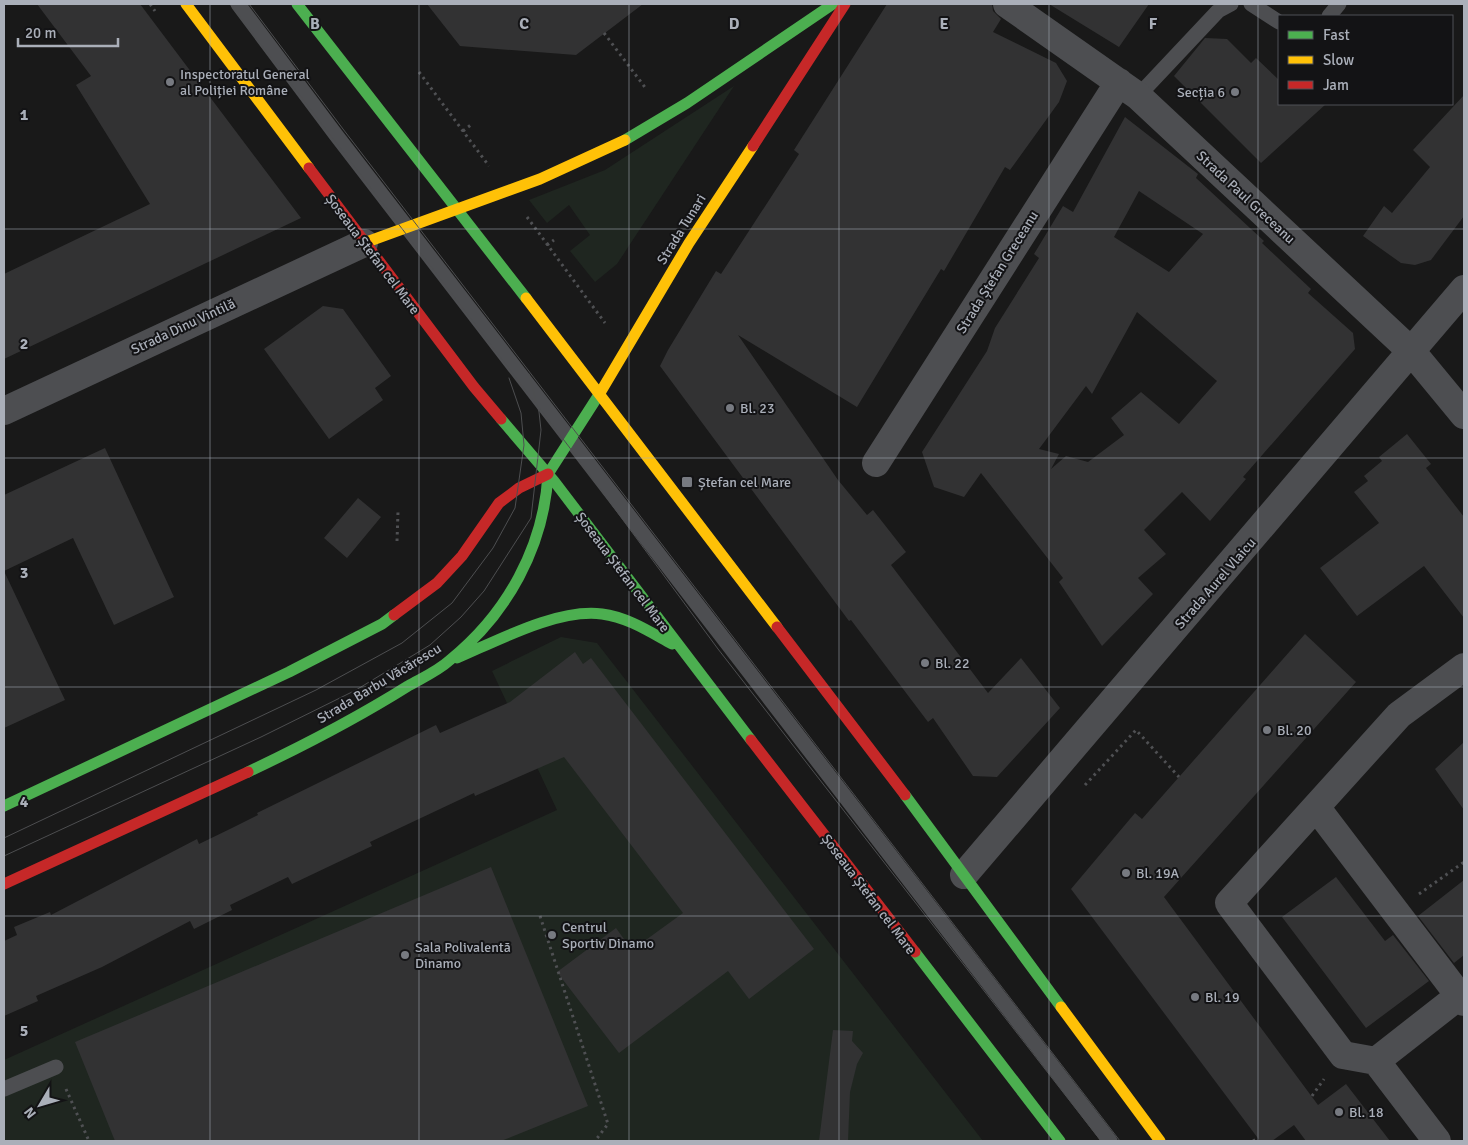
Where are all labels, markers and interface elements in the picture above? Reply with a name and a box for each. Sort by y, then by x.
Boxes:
text: B [310,14,320,34]
text: C [519,14,529,34]
text: D [729,14,740,34]
text: E [939,14,949,34]
text: F [1149,14,1158,34]
scale bar [18,15,118,47]
legend [1278,15,1453,105]
text: 20 m [25,24,56,42]
text: Fast [1323,26,1350,44]
text: Slow [1323,51,1354,69]
place label: Inspectoratul General al Poliției Române [180,66,310,99]
marker: Inspectoratul General al Poliției Române [164,76,176,88]
text: Jam [1323,76,1349,94]
place label: Secția 6 [1177,84,1225,101]
marker: Secția 6 [1229,86,1241,98]
text: 1 [20,105,29,125]
street label: Strada Paul Greceanu [1193,147,1299,247]
street label: Șoseaua Ștefan cel Mare [322,191,423,318]
street label: Strada Tunari [653,191,710,268]
street label: Strada Ștefan Greceanu [953,208,1042,337]
street label: Strada Dinu Vintilă [128,295,238,358]
text: 2 [20,334,28,354]
place label: Bl. 23 [740,400,774,417]
marker: Bl. 23 [724,402,736,414]
place label: Ștefan cel Mare [698,474,791,491]
marker: Ștefan cel Mare [680,475,694,489]
street label: Șoseaua Ștefan cel Mare [572,509,673,636]
street label: Strada Aurel Vlaicu [1171,534,1259,632]
text: 3 [20,563,28,583]
street label: Strada Barbu Văcărescu [314,640,444,727]
place label: Bl. 22 [935,655,969,672]
marker: Bl. 22 [919,657,931,669]
place label: Bl. 20 [1277,722,1311,739]
marker: Bl. 20 [1261,724,1273,736]
text: 4 [20,792,29,812]
street label: Șoseaua Ștefan cel Mare [818,831,919,958]
place label: Bl. 19A [1136,865,1179,882]
marker: Bl. 19A [1120,867,1132,879]
place label: Centrul Sportiv Dinamo [562,919,654,952]
marker: Centrul Sportiv Dinamo [546,929,558,941]
place label: Sala Polivalentă Dinamo [415,939,511,972]
marker: Sala Polivalentă Dinamo [399,949,411,961]
place label: Bl. 19 [1205,989,1239,1006]
marker: Bl. 19 [1189,991,1201,1003]
text: 5 [20,1021,28,1041]
north arrow [15,1080,65,1130]
text: N [20,1104,40,1122]
place label: Bl. 18 [1349,1104,1383,1121]
marker: Bl. 18 [1333,1106,1345,1118]

